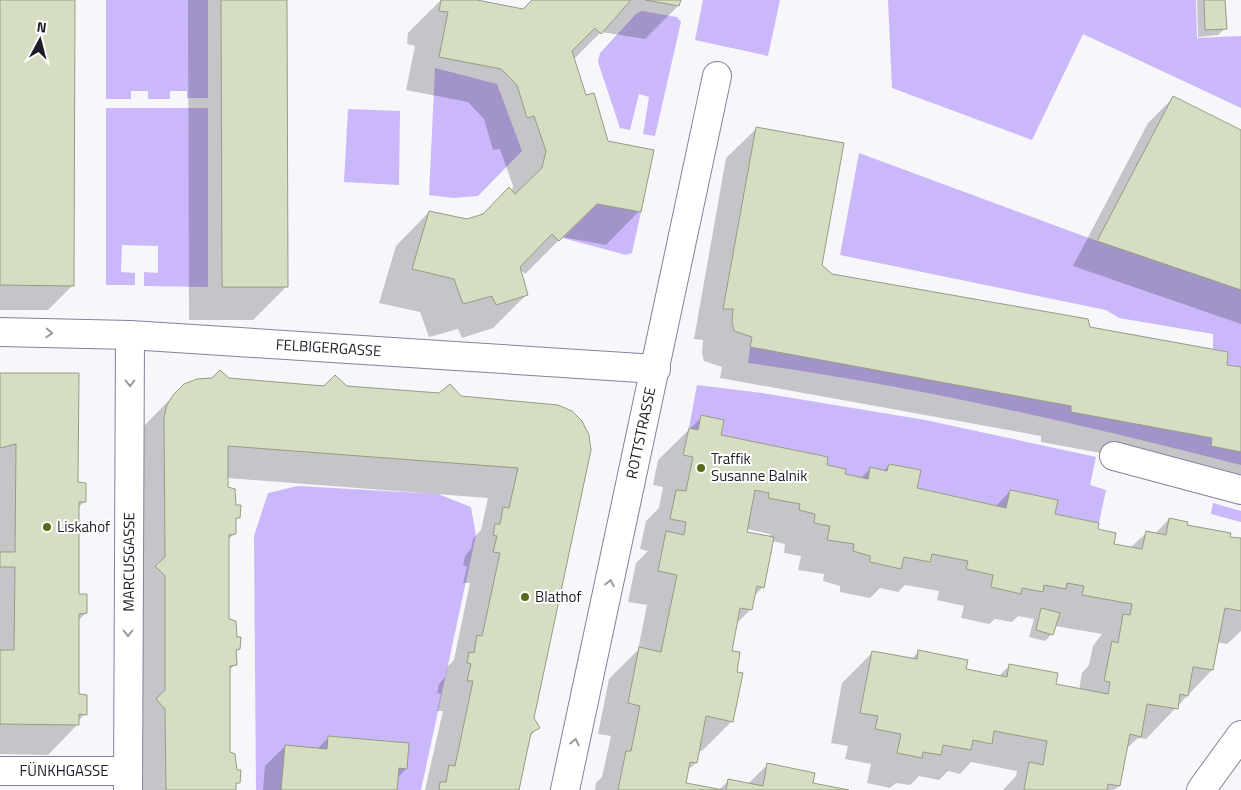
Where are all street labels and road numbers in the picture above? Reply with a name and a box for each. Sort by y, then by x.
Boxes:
street label: FELBIGERGASSE [275,332,382,362]
street label: ROTTSTRASSE [620,385,661,481]
street label: MARCUSGASSE [117,512,140,612]
street label: FÜNKHGASSE [19,759,109,782]

